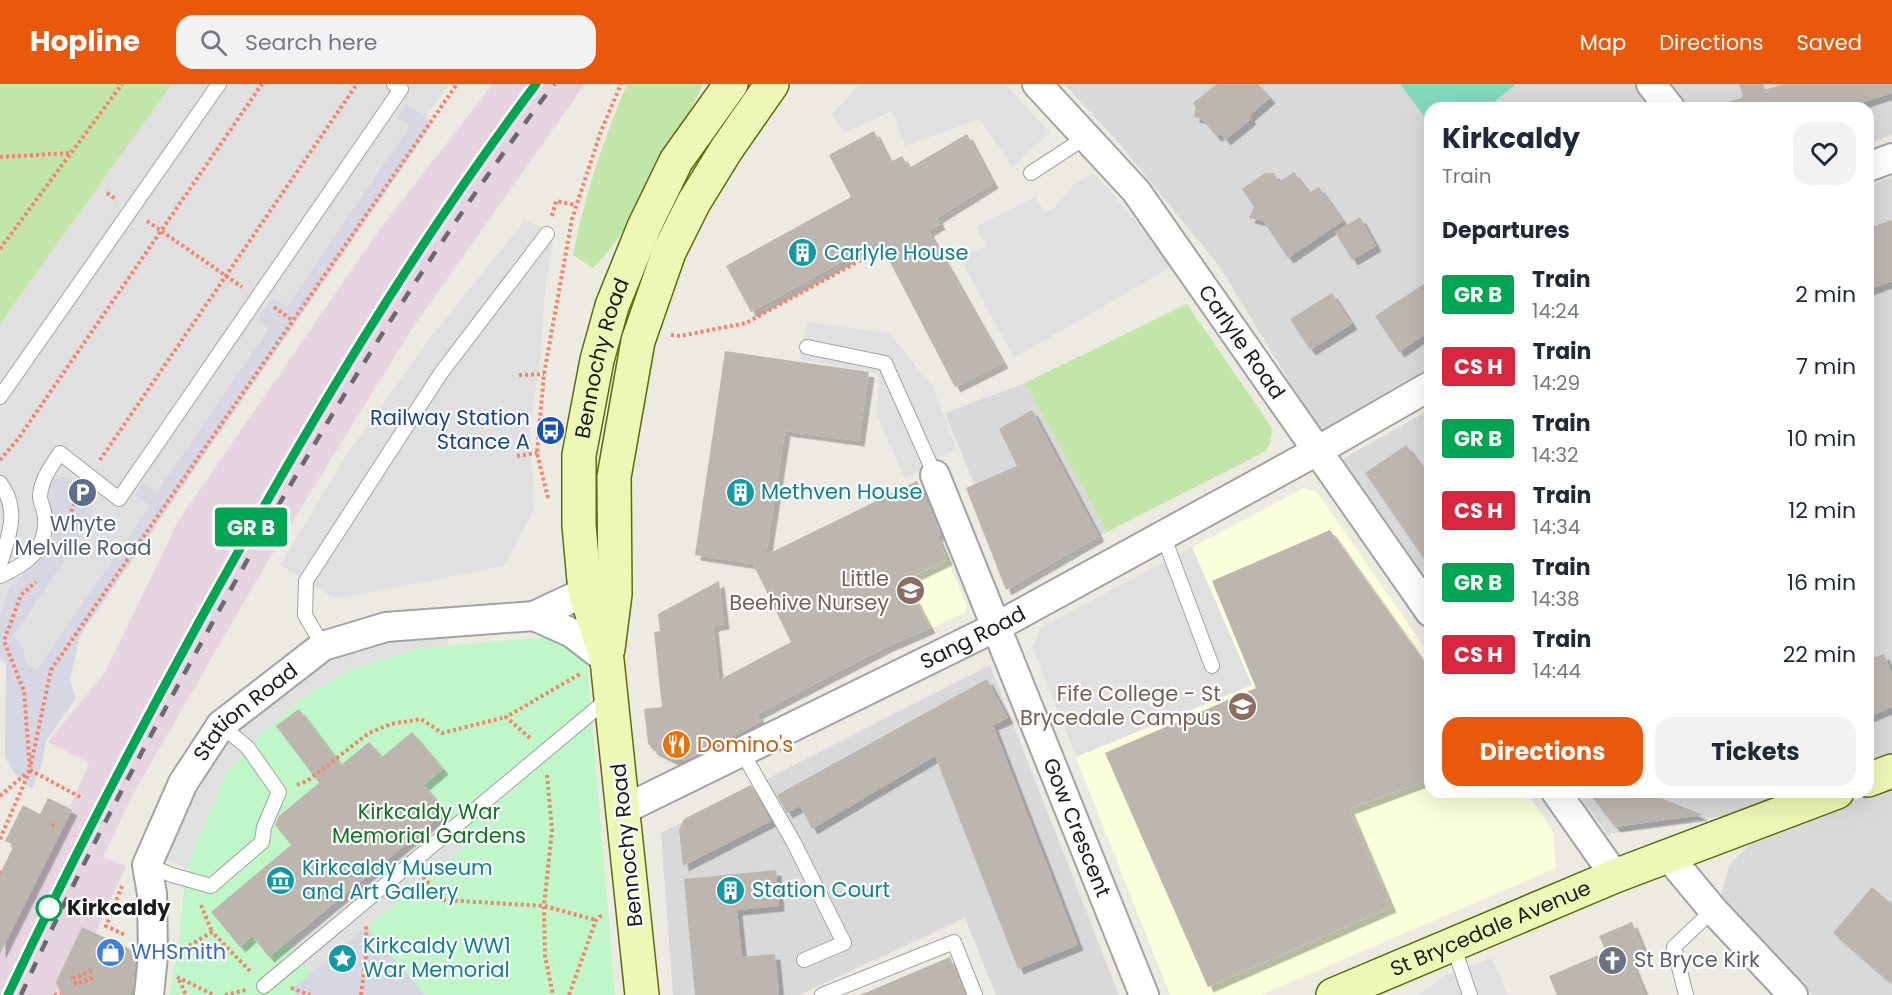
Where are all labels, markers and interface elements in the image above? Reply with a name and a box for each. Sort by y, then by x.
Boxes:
search box [176,15,596,69]
text: Hopline [30,22,140,61]
icon: search [197,26,230,59]
text: Search here [245,27,377,58]
text: Map [1580,28,1626,57]
text: Directions [1659,28,1763,57]
text: Saved [1796,28,1862,57]
text: Kirkcaldy [1442,119,1580,158]
button: heart [1793,122,1856,185]
text: Train [1442,162,1492,190]
text: Departures [1442,215,1570,246]
building icon: Carlyle House [787,237,819,269]
place label: Carlyle House [824,238,968,267]
text: Train [1532,264,1591,295]
street label: Bennochy Road [567,274,636,441]
street label: Carlyle Road [1192,279,1292,405]
text: 2 min [1795,279,1856,310]
text: GR B [1454,280,1502,309]
text: 14:24 [1532,297,1579,325]
text: Train [1533,336,1591,367]
text: 7 min [1796,351,1856,382]
text: CS H [1454,352,1503,381]
text: 14:29 [1533,369,1580,397]
place label: Railway Station Stance A [370,403,530,456]
text: Train [1532,408,1591,439]
bus stop icon: Railway Station Stance A [535,414,567,446]
text: 10 min [1787,423,1856,454]
text: GR B [1454,424,1502,453]
text: 14:32 [1532,441,1579,469]
building icon: Methven House [724,476,756,508]
parking icon: Whyte Melville Road [67,477,99,509]
place label: Methven House [761,477,922,506]
text: Train [1533,480,1591,511]
text: 12 min [1788,495,1856,526]
text: CS H [1454,496,1503,525]
line badge: GR B [209,508,293,546]
place label: Whyte Melville Road [15,509,151,562]
text: GR B [227,513,275,542]
text: 14:34 [1533,513,1580,541]
text: Train [1532,552,1591,583]
place label: Little Beehive Nursey [729,564,889,617]
text: 16 min [1787,567,1856,598]
text: GR B [1454,568,1502,597]
school or university icon: Little Beehive Nursey [894,575,926,607]
text: 14:38 [1532,585,1580,613]
street label: Sang Road [915,599,1031,676]
text: Train [1533,624,1591,655]
text: 22 min [1783,639,1856,670]
text: CS H [1454,640,1503,669]
street label: Station Road [186,656,304,767]
text: 14:44 [1533,657,1581,685]
place label: Fife College - St Brycedale Campus [1020,679,1221,732]
school or university icon: Fife College - St Brycedale Campus [1226,690,1258,722]
button: Directions [1442,717,1643,786]
button: Tickets [1655,717,1856,786]
restaurant icon: Domino's [660,729,692,761]
place label: Domino's [697,730,793,759]
street label: Gow Crescent [1036,754,1118,901]
street label: Bennochy Road [603,762,650,928]
park label: Kirkcaldy War Memorial Gardens [332,797,526,850]
place label: Kirkcaldy Museum and Art Gallery [302,853,493,906]
museum icon: Kirkcaldy Museum and Art Gallery [265,864,297,896]
street label: St Brycedale Avenue [1386,873,1595,983]
building icon: Station Court [715,874,747,906]
place label: Station Court [752,875,890,904]
place label: Kirkcaldy [67,893,171,922]
marker: Kirkcaldy [36,895,62,921]
place label: Kirkcaldy WW1 War Memorial [363,931,511,984]
shop icon: WHSmith [94,936,126,968]
place label: WHSmith [131,937,226,966]
place icon: Kirkcaldy WW1 War Memorial [326,942,358,974]
church icon: St Bryce Kirk [1597,944,1629,976]
place label: St Bryce Kirk [1634,945,1760,974]

